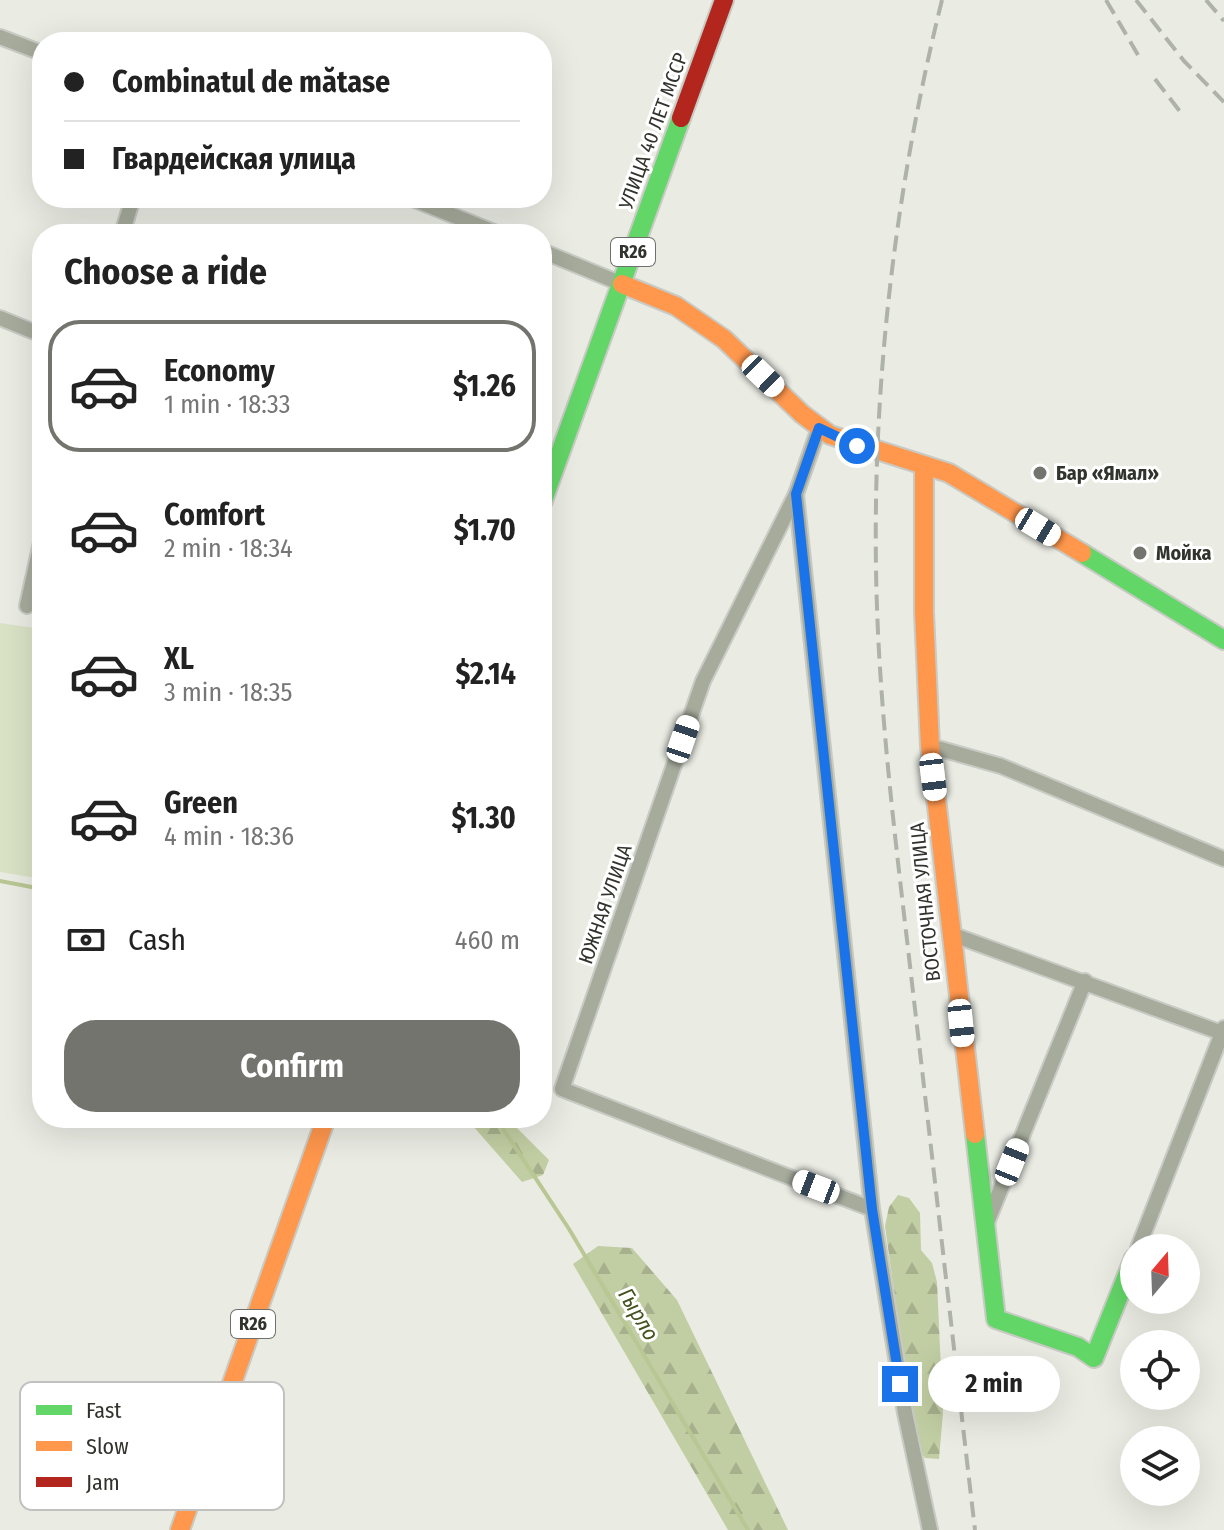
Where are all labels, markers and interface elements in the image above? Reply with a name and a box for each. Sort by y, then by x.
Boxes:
street label: УЛИЦА 40 ЛЕТ МССР [613,49,692,213]
text: Combinatul de mătase [112,64,390,100]
text: Гвардейская улица [112,141,356,177]
road number: R26 [611,238,655,266]
text: Choose a ride [64,250,267,294]
icon: car [68,350,140,422]
car [737,351,789,401]
text: Economy [164,353,275,389]
text: $1.26 [453,368,516,404]
text: 1 min · 18:33 [164,389,291,420]
route start [839,428,875,464]
place label: Бар «Ямал» [1056,461,1159,485]
marker: Бар «Ямал» [1031,464,1049,482]
icon: car [68,494,140,566]
text: Comfort [164,497,265,533]
car [1011,504,1065,550]
text: $1.70 [454,512,516,548]
text: 2 min · 18:34 [164,533,293,564]
place label: Мойка [1156,541,1212,565]
marker: Мойка [1131,544,1149,562]
icon: car [68,638,140,710]
text: XL [164,641,194,677]
text: $2.14 [455,656,516,692]
text: 3 min · 18:35 [164,677,292,708]
car [664,712,702,766]
car [918,752,948,802]
icon: car [68,782,140,854]
text: Green [164,785,238,821]
text: $1.30 [452,800,516,836]
text: 4 min · 18:36 [164,821,294,852]
street label: ВОСТОЧНАЯ УЛИЦА [905,821,945,983]
street label: ЮЖНАЯ УЛИЦА [573,841,637,967]
icon: cash [64,918,108,962]
text: Cash [128,922,186,958]
text: 460 m [455,925,520,956]
car [947,998,975,1048]
button: Confirm [64,1020,520,1112]
car [992,1135,1032,1189]
car [789,1167,843,1207]
north arrow [1120,1234,1200,1314]
map controls [1120,1234,1200,1506]
water label: Гырло [612,1283,665,1346]
road number: R26 [231,1310,275,1338]
button: locate [1120,1330,1200,1410]
callout: 2 min [928,1356,1060,1412]
route end [882,1366,918,1402]
text: 2 min [965,1368,1023,1399]
legend [20,1382,284,1510]
text: Fast [86,1397,122,1424]
button: layers [1120,1426,1200,1506]
text: Slow [86,1433,129,1460]
text: Jam [86,1469,120,1496]

